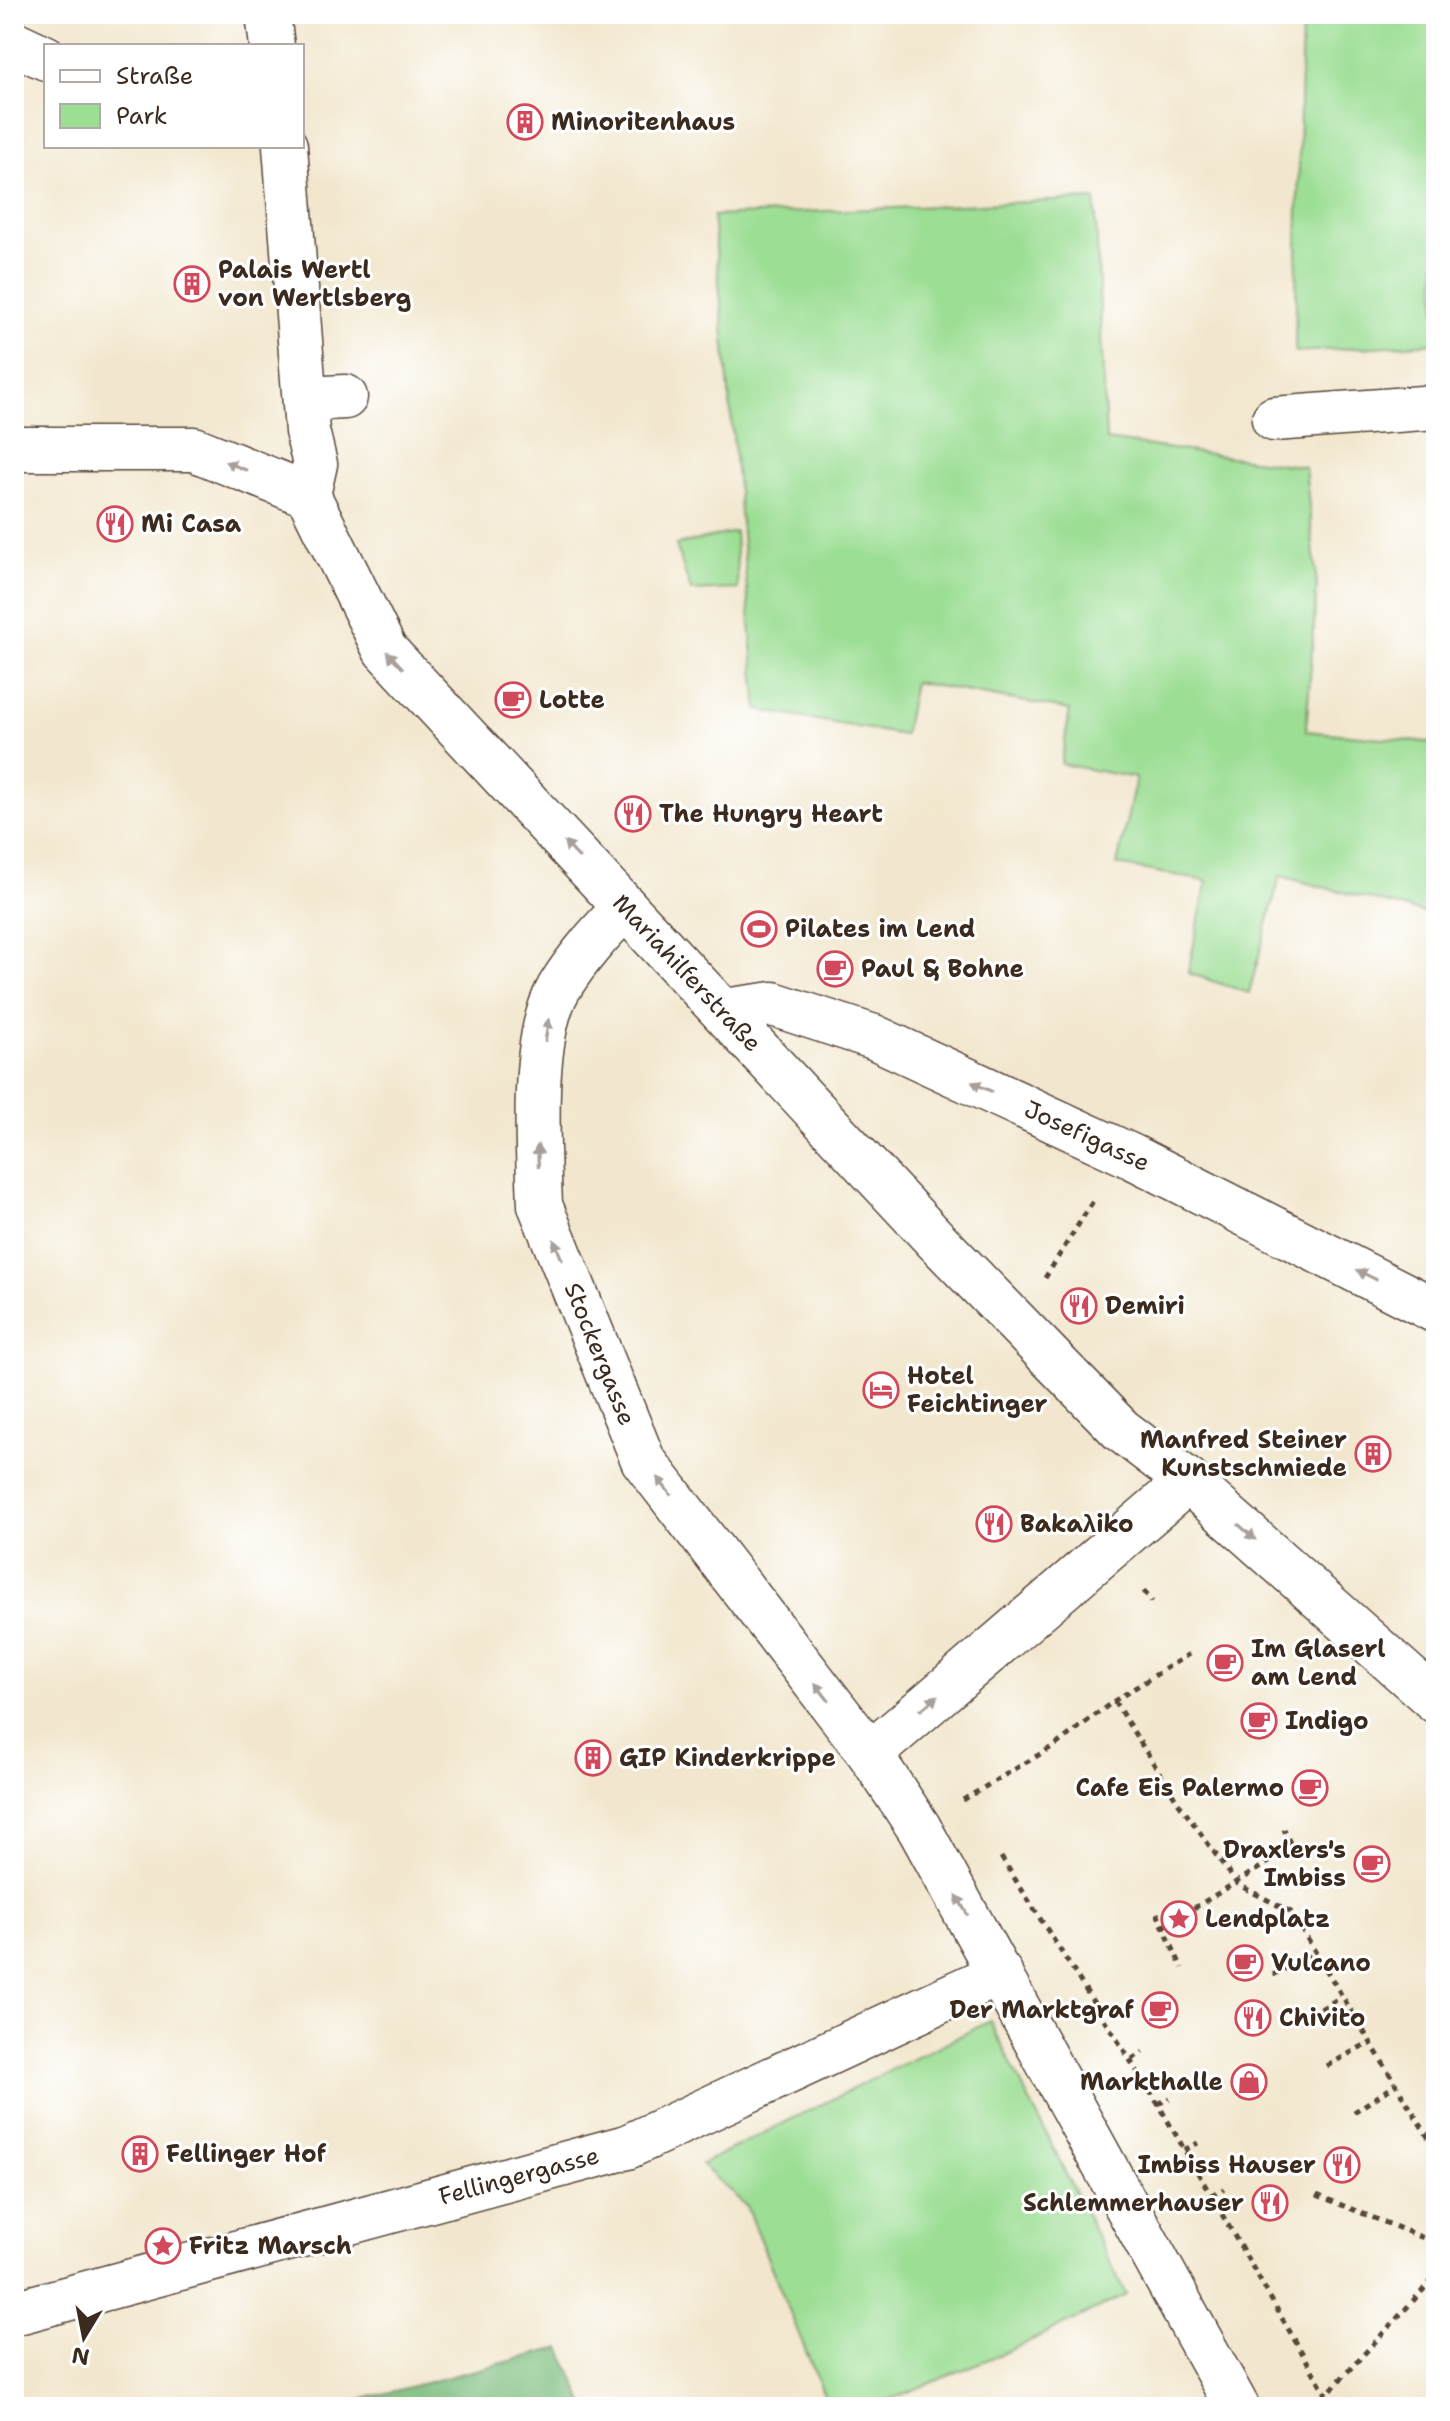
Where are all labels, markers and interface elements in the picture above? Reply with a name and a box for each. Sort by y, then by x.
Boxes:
legend [44,44,304,148]
text: Straße [116,60,193,92]
text: Park [116,100,168,132]
building icon: Minoritenhaus [506,103,544,141]
place label: Minoritenhaus [551,106,735,138]
place label: Palais Wertl von Wertlsberg [218,254,411,314]
building icon: Palais Wertl von Wertlsberg [173,265,211,303]
one-way arrow [224,459,248,472]
restaurant icon: Mi Casa [96,505,134,543]
place label: Mi Casa [141,508,242,540]
one-way arrow [386,651,404,670]
cafe icon: Lotte [494,681,532,719]
place label: Lotte [539,684,605,716]
restaurant icon: The Hungry Heart [614,795,652,833]
place label: The Hungry Heart [659,798,883,830]
one-way arrow [563,841,582,860]
street label: Mariahilferstraße [606,887,768,1059]
sports icon: Pilates im Lend [740,910,778,948]
place label: Pilates im Lend [785,913,975,945]
cafe icon: Paul & Bohne [816,950,854,988]
place label: Paul & Bohne [861,953,1024,985]
one-way arrow [541,1018,553,1043]
one-way arrow [971,1080,994,1094]
street label: Josefigasse [1019,1093,1155,1179]
one-way arrow [532,1143,545,1168]
one-way arrow [551,1238,564,1262]
one-way arrow [1355,1269,1378,1282]
street label: Stockergasse [557,1278,643,1430]
restaurant icon: Demiri [1060,1287,1098,1325]
place label: Demiri [1105,1290,1185,1322]
place label: Hotel Feichtinger [907,1360,1048,1420]
hotel icon: Hotel Feichtinger [862,1371,900,1409]
place label: Manfred Steiner Kunstschmiede [1140,1424,1347,1484]
building icon: Manfred Steiner Kunstschmiede [1354,1435,1392,1473]
one-way arrow [656,1476,672,1496]
restaurant icon: Bakaλiko [975,1505,1013,1543]
place label: Bakaλiko [1020,1508,1134,1540]
one-way arrow [1237,1523,1256,1541]
place label: Im Glaserl am Lend [1251,1633,1386,1693]
cafe icon: Im Glaserl am Lend [1206,1644,1244,1682]
one-way arrow [815,1682,831,1702]
one-way arrow [918,1695,938,1712]
cafe icon: Indigo [1240,1702,1278,1740]
place label: Indigo [1285,1705,1369,1737]
building icon: GIP Kinderkrippe [574,1739,612,1777]
place label: GIP Kinderkrippe [619,1742,836,1774]
cafe icon: Cafe Eis Palermo [1291,1769,1329,1807]
place label: Cafe Eis Palermo [1075,1772,1284,1804]
place label: Draxlers's Imbiss [1223,1834,1346,1894]
cafe icon: Draxlers's Imbiss [1353,1845,1391,1883]
one-way arrow [955,1893,968,1916]
place icon: Lendplatz [1160,1900,1198,1938]
place label: Lendplatz [1205,1903,1330,1935]
cafe icon: Vulcano [1226,1944,1264,1982]
place label: Vulcano [1271,1947,1371,1979]
cafe icon: Der Marktgraf [1141,1991,1179,2029]
place label: Der Marktgraf [949,1994,1134,2026]
restaurant icon: Chivito [1234,1999,1272,2037]
place label: Chivito [1279,2002,1365,2034]
shop icon: Markthalle [1230,2063,1268,2101]
place label: Markthalle [1080,2066,1223,2098]
building icon: Fellinger Hof [121,2135,159,2173]
place label: Fellinger Hof [166,2138,326,2170]
street label: Fellingergasse [435,2139,603,2213]
restaurant icon: Imbiss Hauser [1323,2146,1361,2184]
place label: Imbiss Hauser [1138,2149,1316,2181]
restaurant icon: Schlemmerhauser [1251,2184,1289,2222]
place label: Schlemmerhauser [1023,2187,1244,2219]
place icon: Fritz Marsch [144,2227,182,2265]
place label: Fritz Marsch [189,2230,352,2262]
north arrow [44,2297,124,2377]
text: N [70,2340,92,2372]

